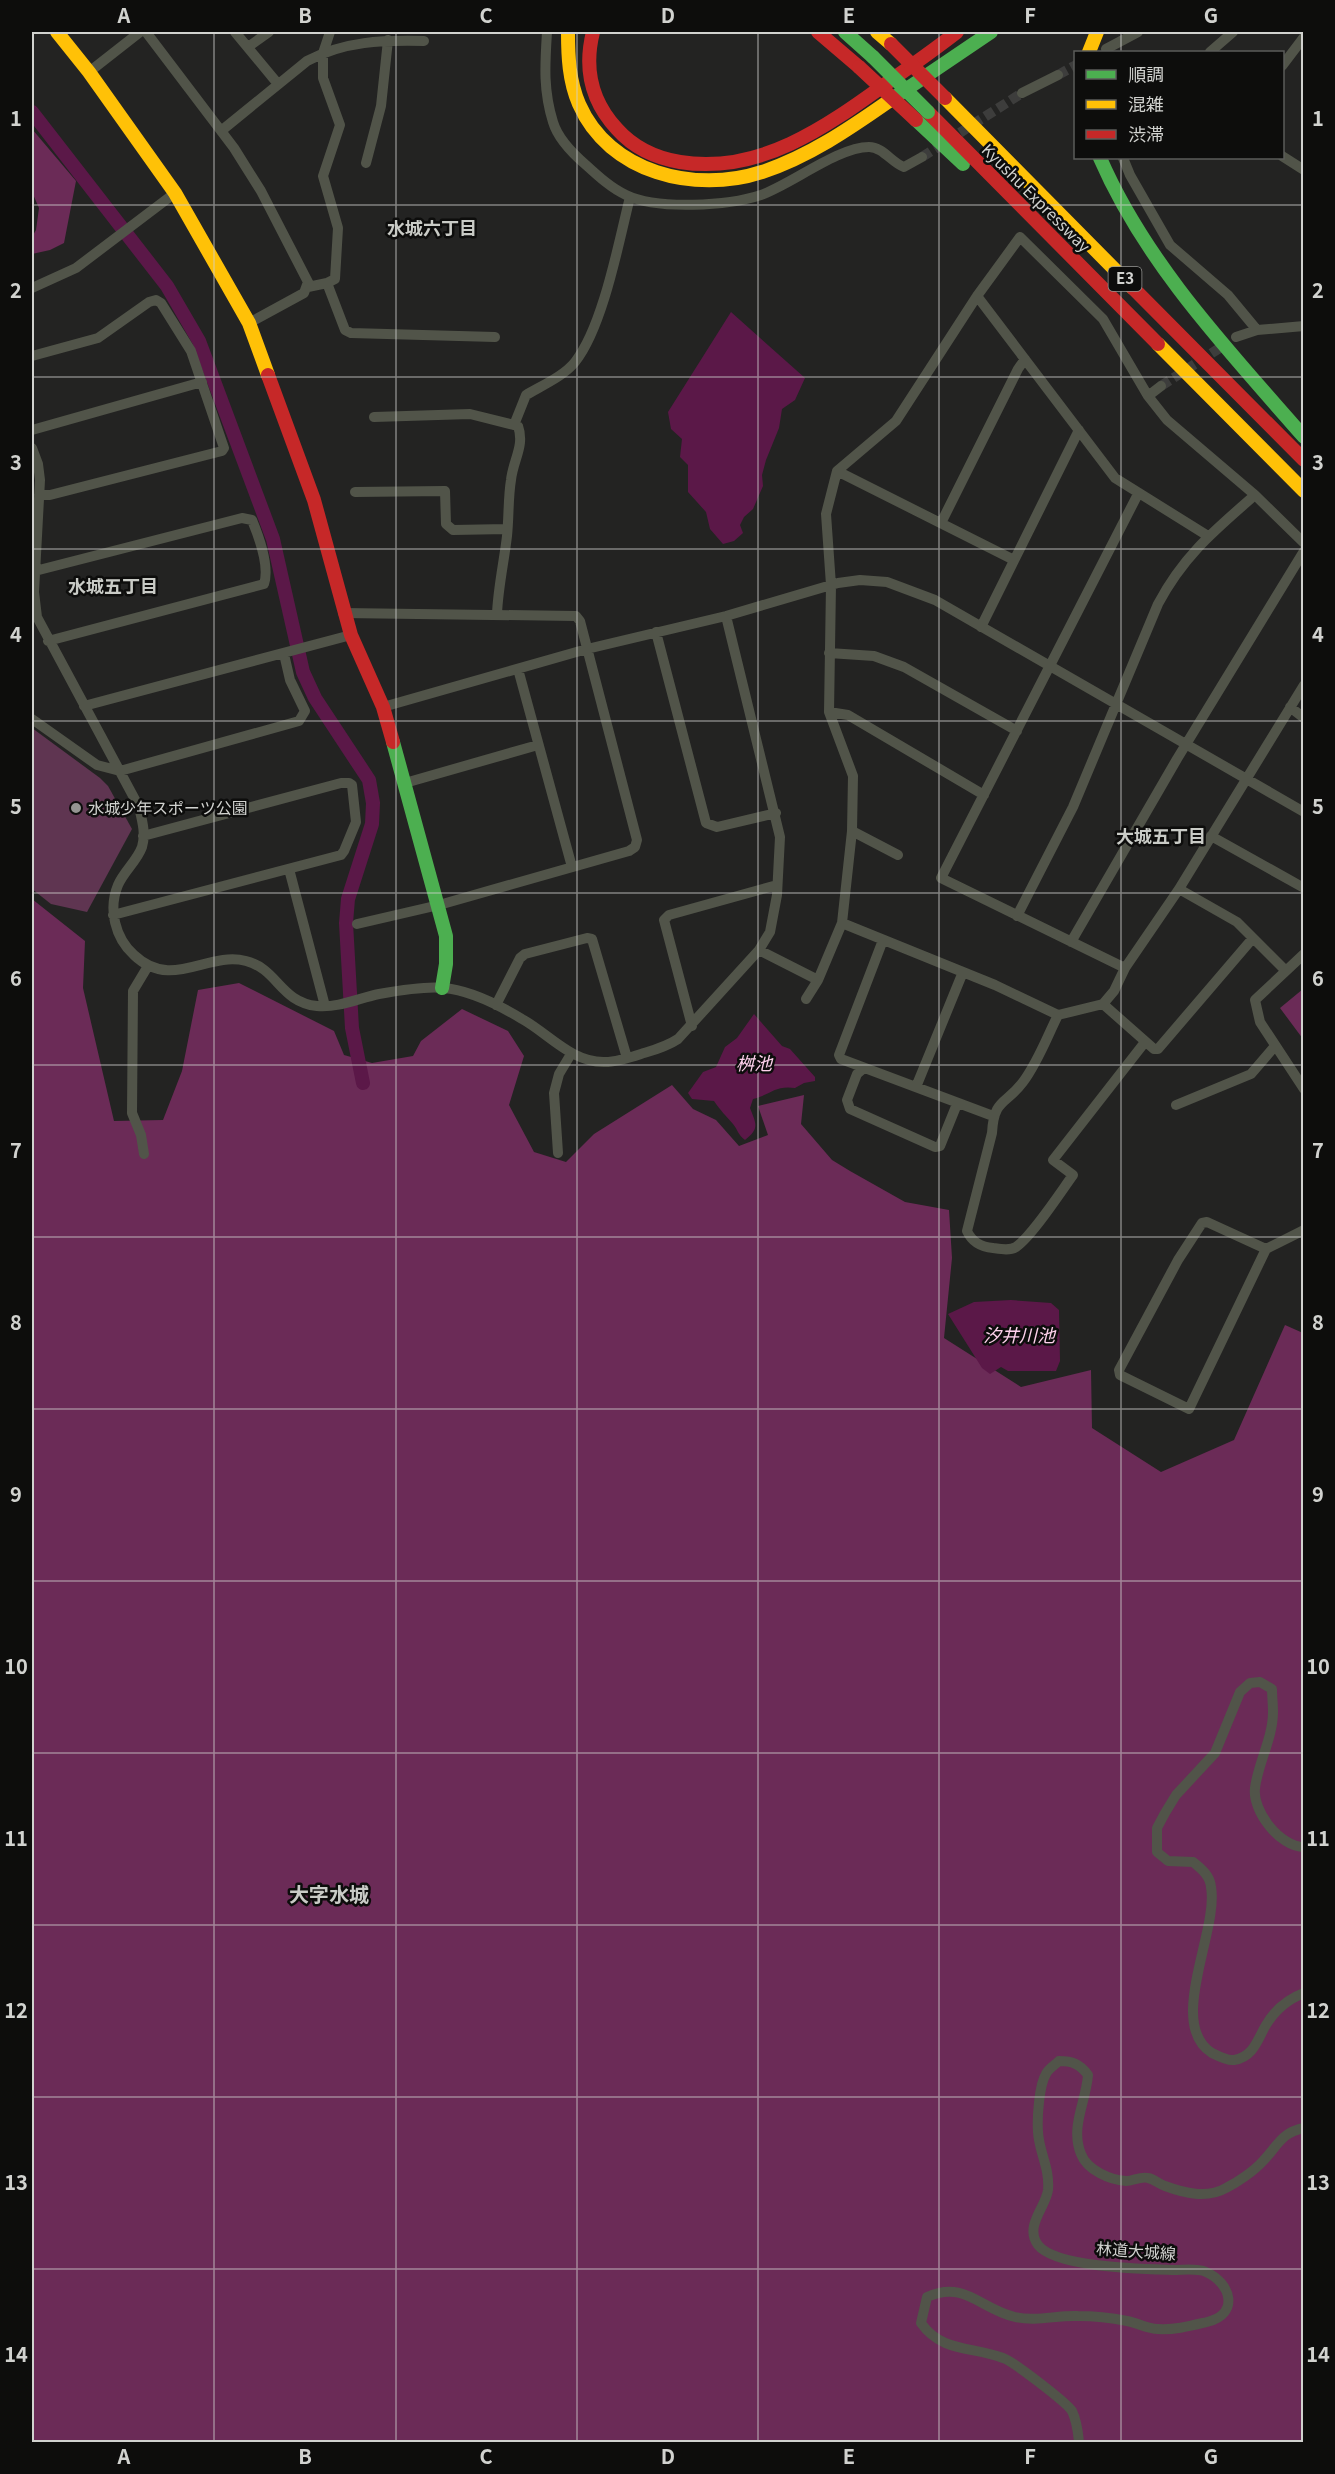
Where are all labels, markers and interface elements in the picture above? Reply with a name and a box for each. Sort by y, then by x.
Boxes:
text: A [117,0,131,29]
text: B [298,0,312,29]
text: C [479,0,493,29]
text: D [661,0,675,29]
text: E [843,0,855,29]
text: F [1024,0,1036,29]
text: G [1204,0,1218,29]
legend [1074,51,1284,159]
text: 順調 [1128,60,1164,86]
text: 混雑 [1128,90,1164,116]
text: 1 [10,103,22,132]
text: 1 [1312,103,1324,132]
text: 渋滞 [1128,120,1164,146]
street label: Kyushu Expressway [977,138,1097,257]
district label: 水城六丁目 [387,214,477,240]
road number: E3 [1108,267,1142,291]
text: 2 [10,275,22,304]
text: 2 [1312,275,1324,304]
text: 3 [10,447,22,476]
text: 3 [1312,447,1324,476]
district label: 水城五丁目 [68,572,158,598]
text: 4 [10,619,22,648]
text: 4 [1312,619,1324,648]
text: 5 [10,791,22,820]
text: 5 [1312,791,1324,820]
place label: 水城少年スポーツ公園 [88,795,248,819]
marker: 水城少年スポーツ公園 [69,801,83,815]
district label: 大城五丁目 [1116,822,1206,848]
text: 6 [10,963,22,992]
text: 6 [1312,963,1324,992]
water label: 桝池 [736,1049,774,1075]
text: 7 [10,1135,22,1164]
text: 7 [1312,1135,1324,1164]
text: 8 [10,1307,22,1336]
text: 8 [1312,1307,1324,1336]
water label: 汐井川池 [983,1321,1057,1347]
text: 9 [10,1479,22,1508]
text: 9 [1312,1479,1324,1508]
text: 10 [4,1651,28,1680]
text: 10 [1306,1651,1330,1680]
text: 11 [4,1823,28,1852]
text: 11 [1306,1823,1330,1852]
district label: 大字水城 [289,1879,369,1908]
text: 12 [4,1995,28,2024]
text: 12 [1306,1995,1330,2024]
text: 13 [4,2167,28,2196]
text: 13 [1306,2167,1330,2196]
street label: 林道大城線 [1095,2235,1177,2265]
text: 14 [4,2339,28,2368]
text: 14 [1306,2339,1330,2368]
text: A [117,2441,131,2470]
text: B [298,2441,312,2470]
text: C [479,2441,493,2470]
text: D [661,2441,675,2470]
text: E [843,2441,855,2470]
text: F [1024,2441,1036,2470]
text: G [1204,2441,1218,2470]

